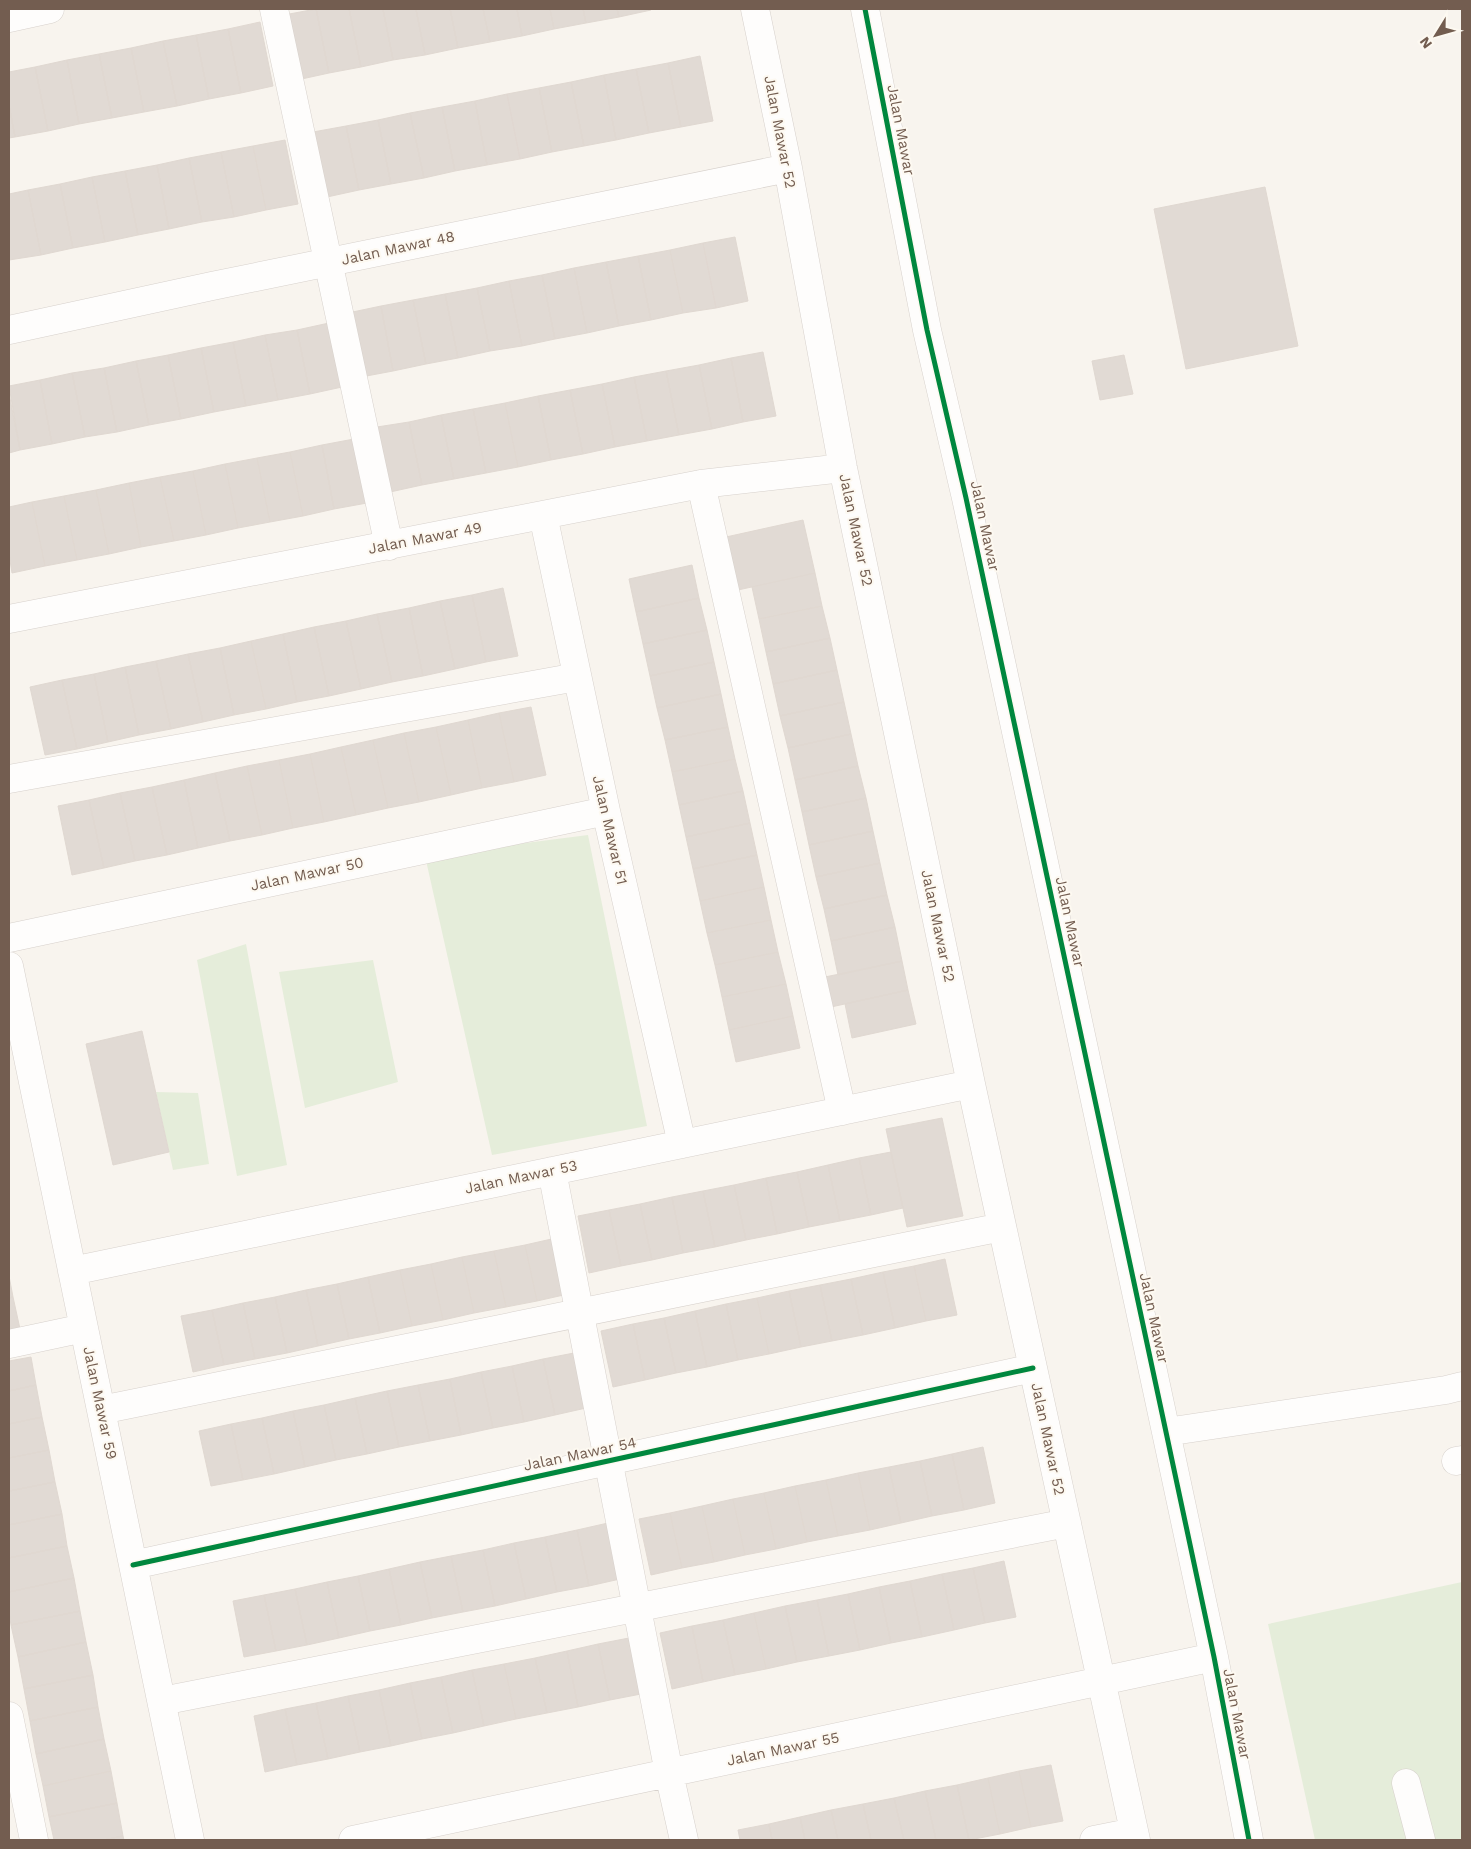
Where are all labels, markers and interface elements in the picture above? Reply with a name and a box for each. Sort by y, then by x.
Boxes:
north arrow [1411,10,1461,60]
text: N [1416,34,1435,52]
street label: Jalan Mawar 52 [760,74,800,190]
street label: Jalan Mawar [883,83,919,177]
street label: Jalan Mawar 48 [340,227,456,269]
street label: Jalan Mawar 52 [835,472,877,588]
street label: Jalan Mawar [967,479,1003,573]
street label: Jalan Mawar 49 [367,518,483,558]
street label: Jalan Mawar 51 [589,774,631,886]
street label: Jalan Mawar 50 [249,853,365,895]
street label: Jalan Mawar 52 [917,868,959,984]
street label: Jalan Mawar [1052,875,1088,969]
street label: Jalan Mawar 53 [463,1156,579,1198]
street label: Jalan Mawar [1136,1271,1172,1365]
street label: Jalan Mawar 59 [79,1345,121,1461]
street label: Jalan Mawar 52 [1027,1381,1069,1497]
street label: Jalan Mawar 54 [522,1433,638,1475]
street label: Jalan Mawar [1219,1667,1255,1761]
street label: Jalan Mawar 55 [725,1728,841,1770]

